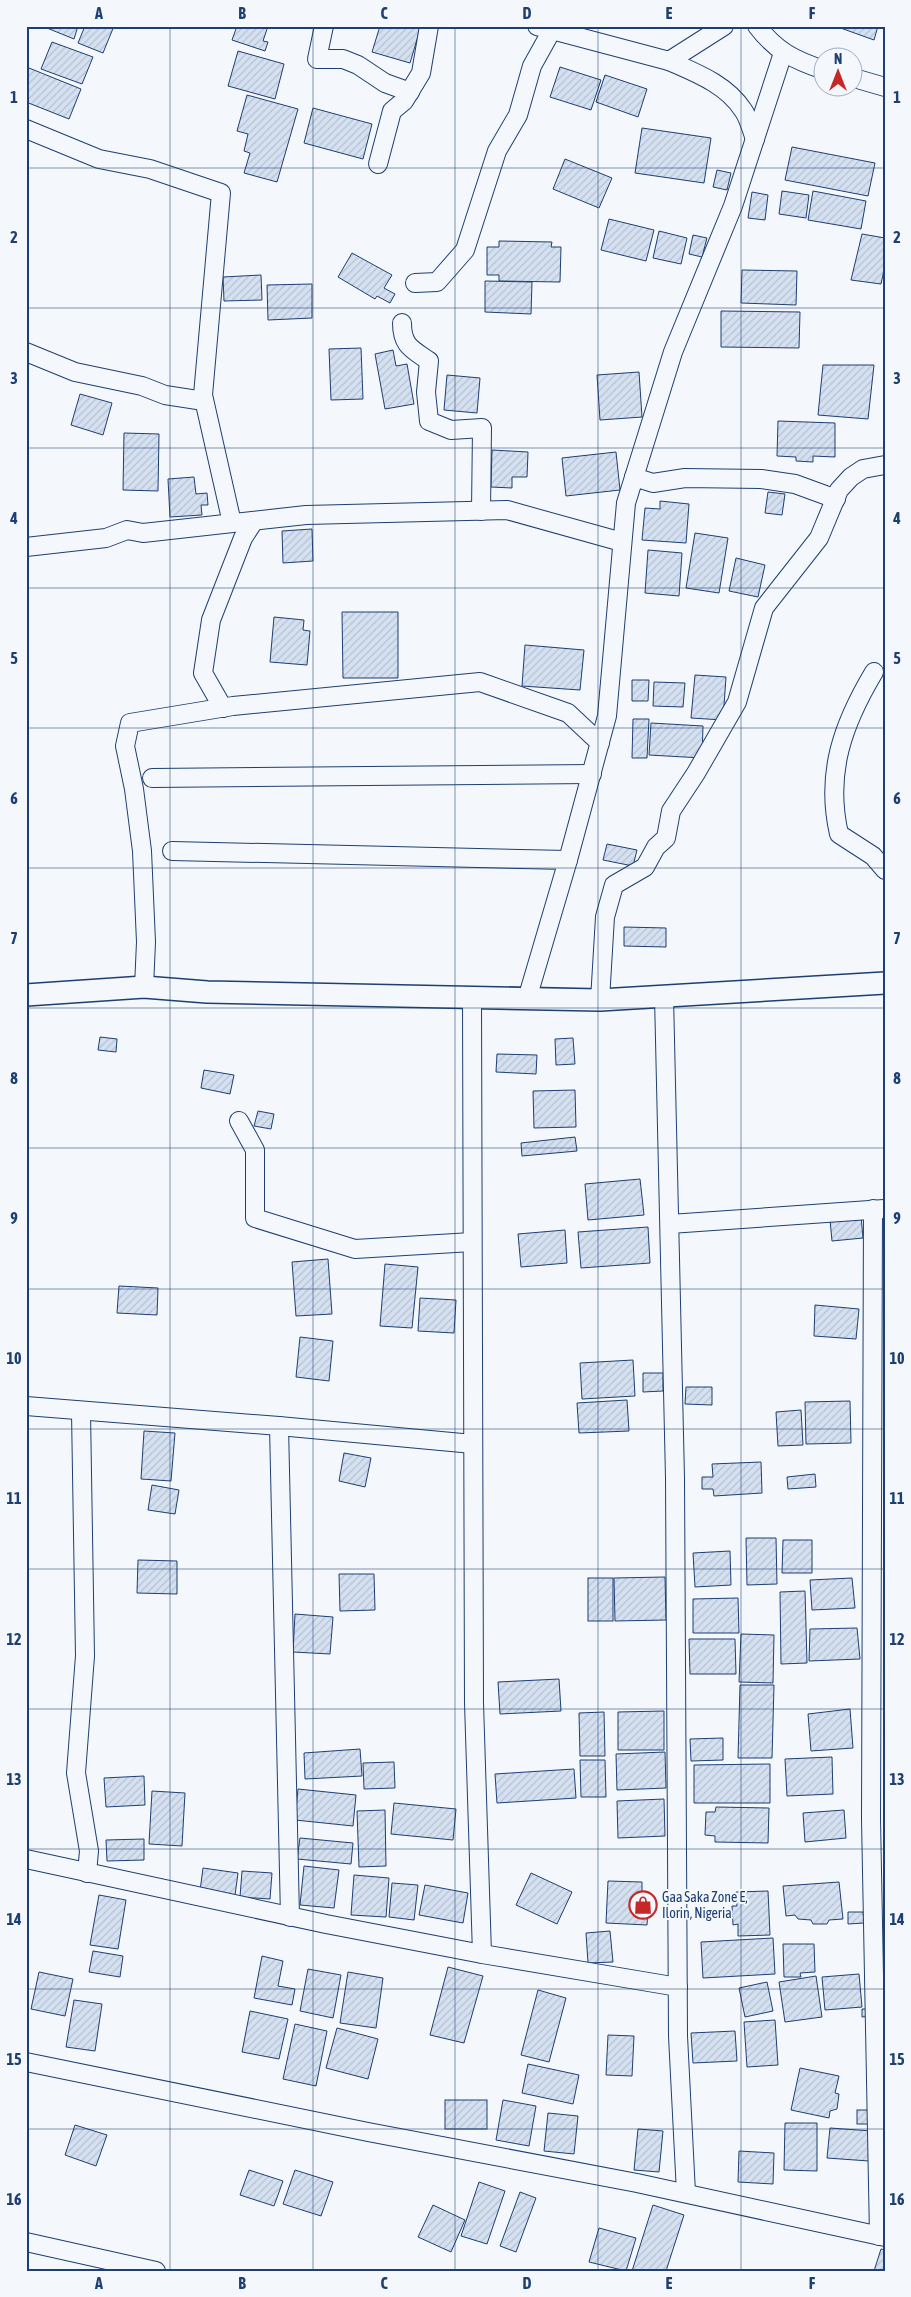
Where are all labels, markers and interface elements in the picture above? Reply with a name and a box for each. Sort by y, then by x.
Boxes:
text: A [94,4,103,22]
text: B [238,4,246,22]
text: C [380,4,388,22]
text: D [523,4,532,22]
text: E [666,4,673,22]
text: F [809,4,816,22]
north arrow [814,48,864,98]
text: N [834,51,842,67]
text: 1 [10,88,18,106]
text: 1 [893,88,901,106]
text: 2 [10,228,18,246]
text: 2 [893,228,901,246]
text: 3 [10,369,18,387]
text: 3 [893,369,901,387]
text: 4 [9,509,18,527]
text: 4 [892,509,901,527]
text: 5 [10,649,18,667]
text: 5 [893,649,901,667]
text: 6 [10,789,18,807]
text: 6 [893,789,901,807]
text: 7 [10,929,18,947]
text: 7 [893,929,901,947]
text: 8 [10,1069,18,1087]
text: 8 [893,1069,901,1087]
text: 9 [10,1209,18,1227]
text: 9 [893,1209,901,1227]
text: 10 [6,1349,22,1367]
text: 10 [889,1349,905,1367]
text: 11 [6,1489,22,1507]
text: 11 [889,1489,905,1507]
text: 12 [6,1630,22,1648]
text: 12 [889,1630,905,1648]
text: 13 [6,1770,22,1788]
text: 13 [889,1770,905,1788]
place label: Gaa Saka Zone E, Ilorin, Nigeria [662,1889,748,1921]
shop icon: Gaa Saka Zone E, Ilorin, Nigeria [628,1890,658,1920]
text: 14 [6,1910,22,1928]
text: 14 [889,1910,905,1928]
text: 15 [6,2050,22,2068]
text: 15 [889,2050,905,2068]
text: 16 [6,2190,22,2208]
text: 16 [889,2190,905,2208]
text: A [94,2274,103,2292]
text: B [238,2274,246,2292]
text: C [380,2274,388,2292]
text: D [523,2274,532,2292]
text: E [666,2274,673,2292]
text: F [809,2274,816,2292]

